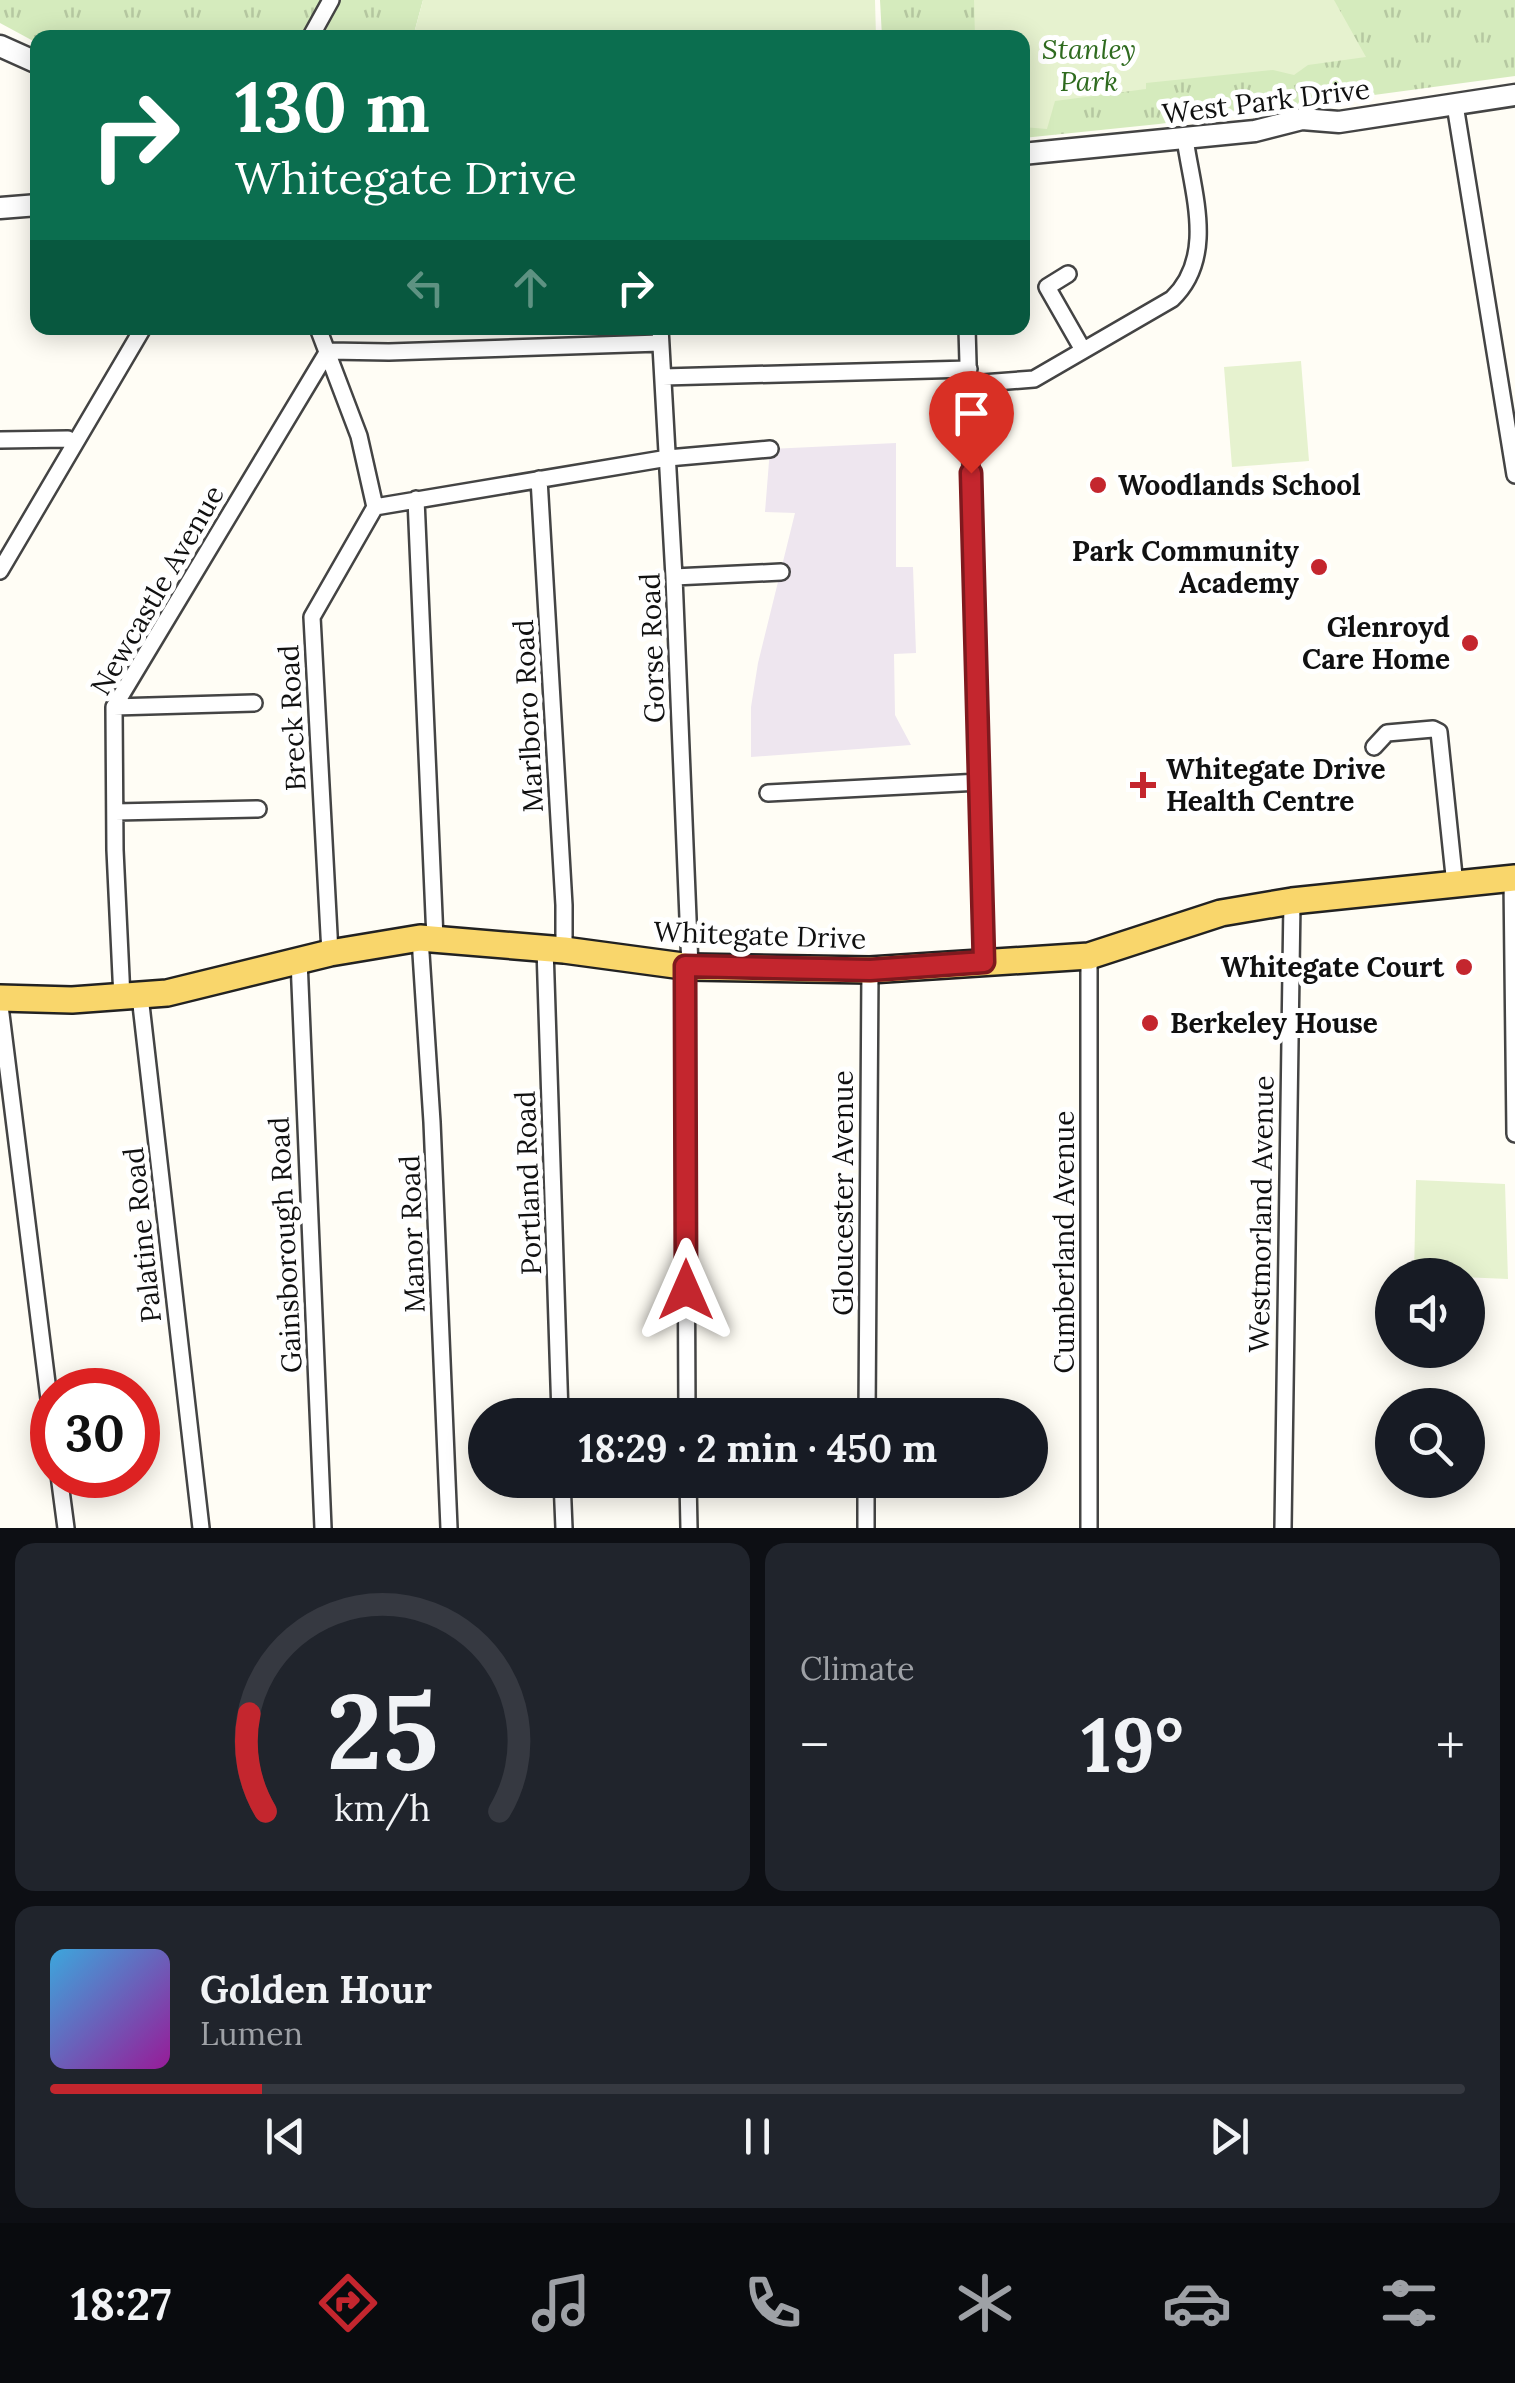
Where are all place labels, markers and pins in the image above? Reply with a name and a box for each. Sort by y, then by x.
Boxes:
pin [929,371,1014,474]
place label: Woodlands School [1118,467,1361,503]
marker: Woodlands School [1087,474,1109,496]
place label: Park Community Academy [1072,533,1300,601]
marker: Park Community Academy [1308,556,1330,578]
place label: Glenroyd Care Home [1302,609,1450,677]
marker: Glenroyd Care Home [1459,632,1481,654]
place label: Whitegate Drive Health Centre [1166,751,1386,819]
marker: Whitegate Drive Health Centre [1130,772,1156,798]
place label: Whitegate Court [1220,949,1444,985]
marker: Whitegate Court [1453,956,1475,978]
place label: Berkeley House [1170,1005,1378,1041]
marker: Berkeley House [1139,1012,1161,1034]

